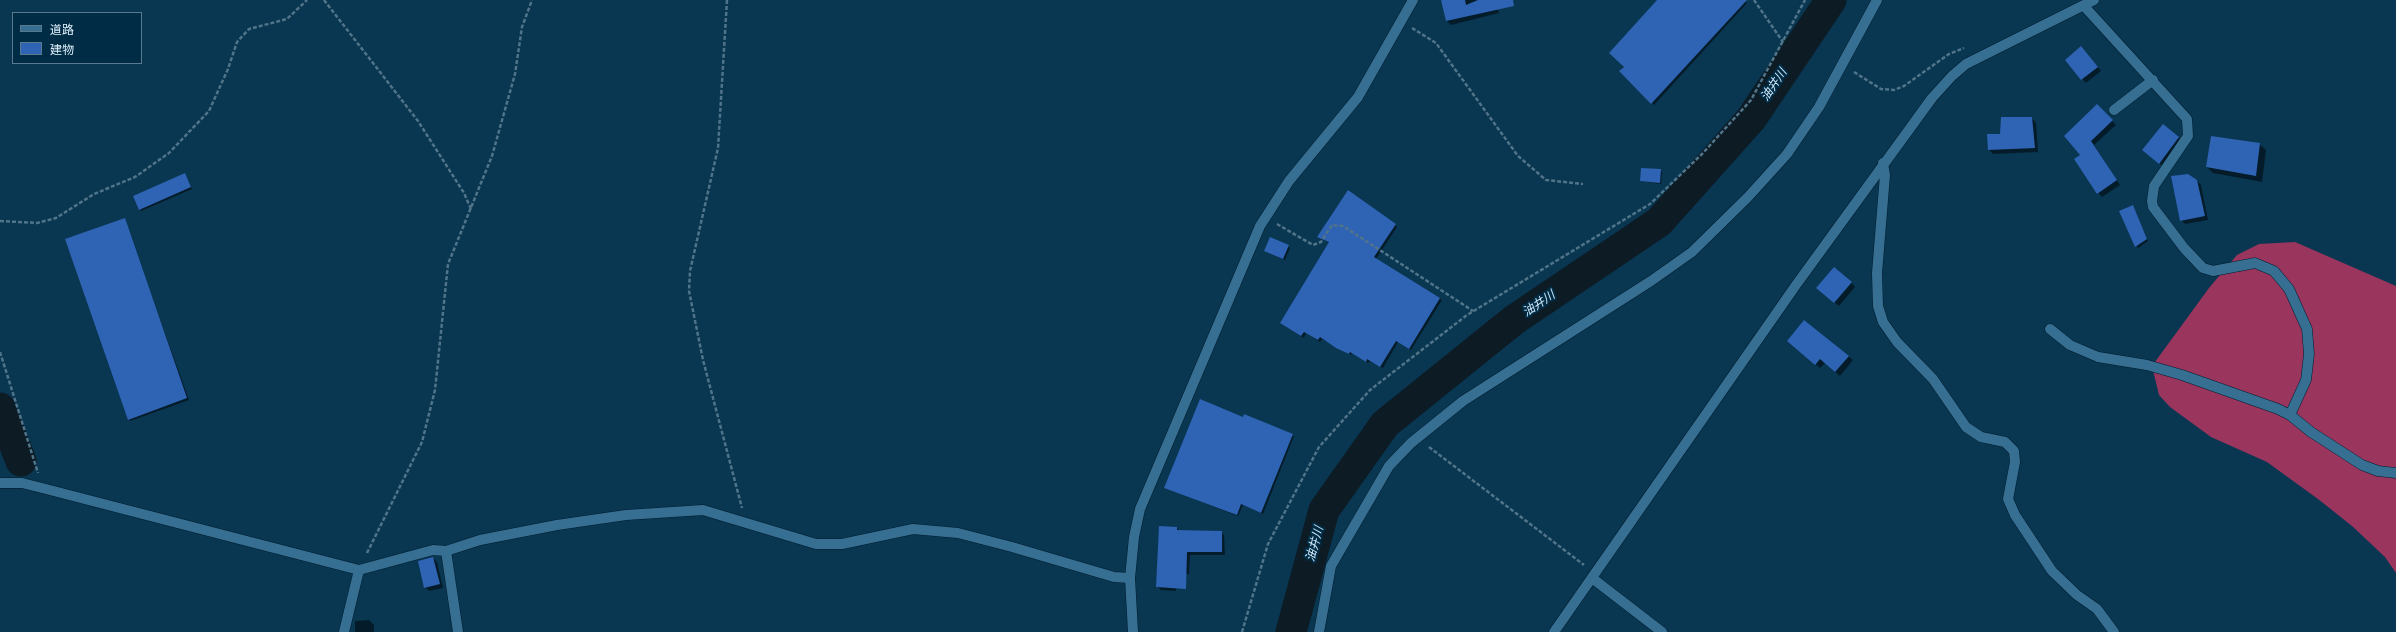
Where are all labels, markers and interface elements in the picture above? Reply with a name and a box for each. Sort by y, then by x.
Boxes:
legend [12,12,142,64]
text: 道路 [50,23,74,37]
text: 建物 [50,43,74,57]
water label: 油井川 [1758,66,1790,104]
water label: 油井川 [1520,288,1558,320]
water label: 油井川 [1303,525,1327,563]

